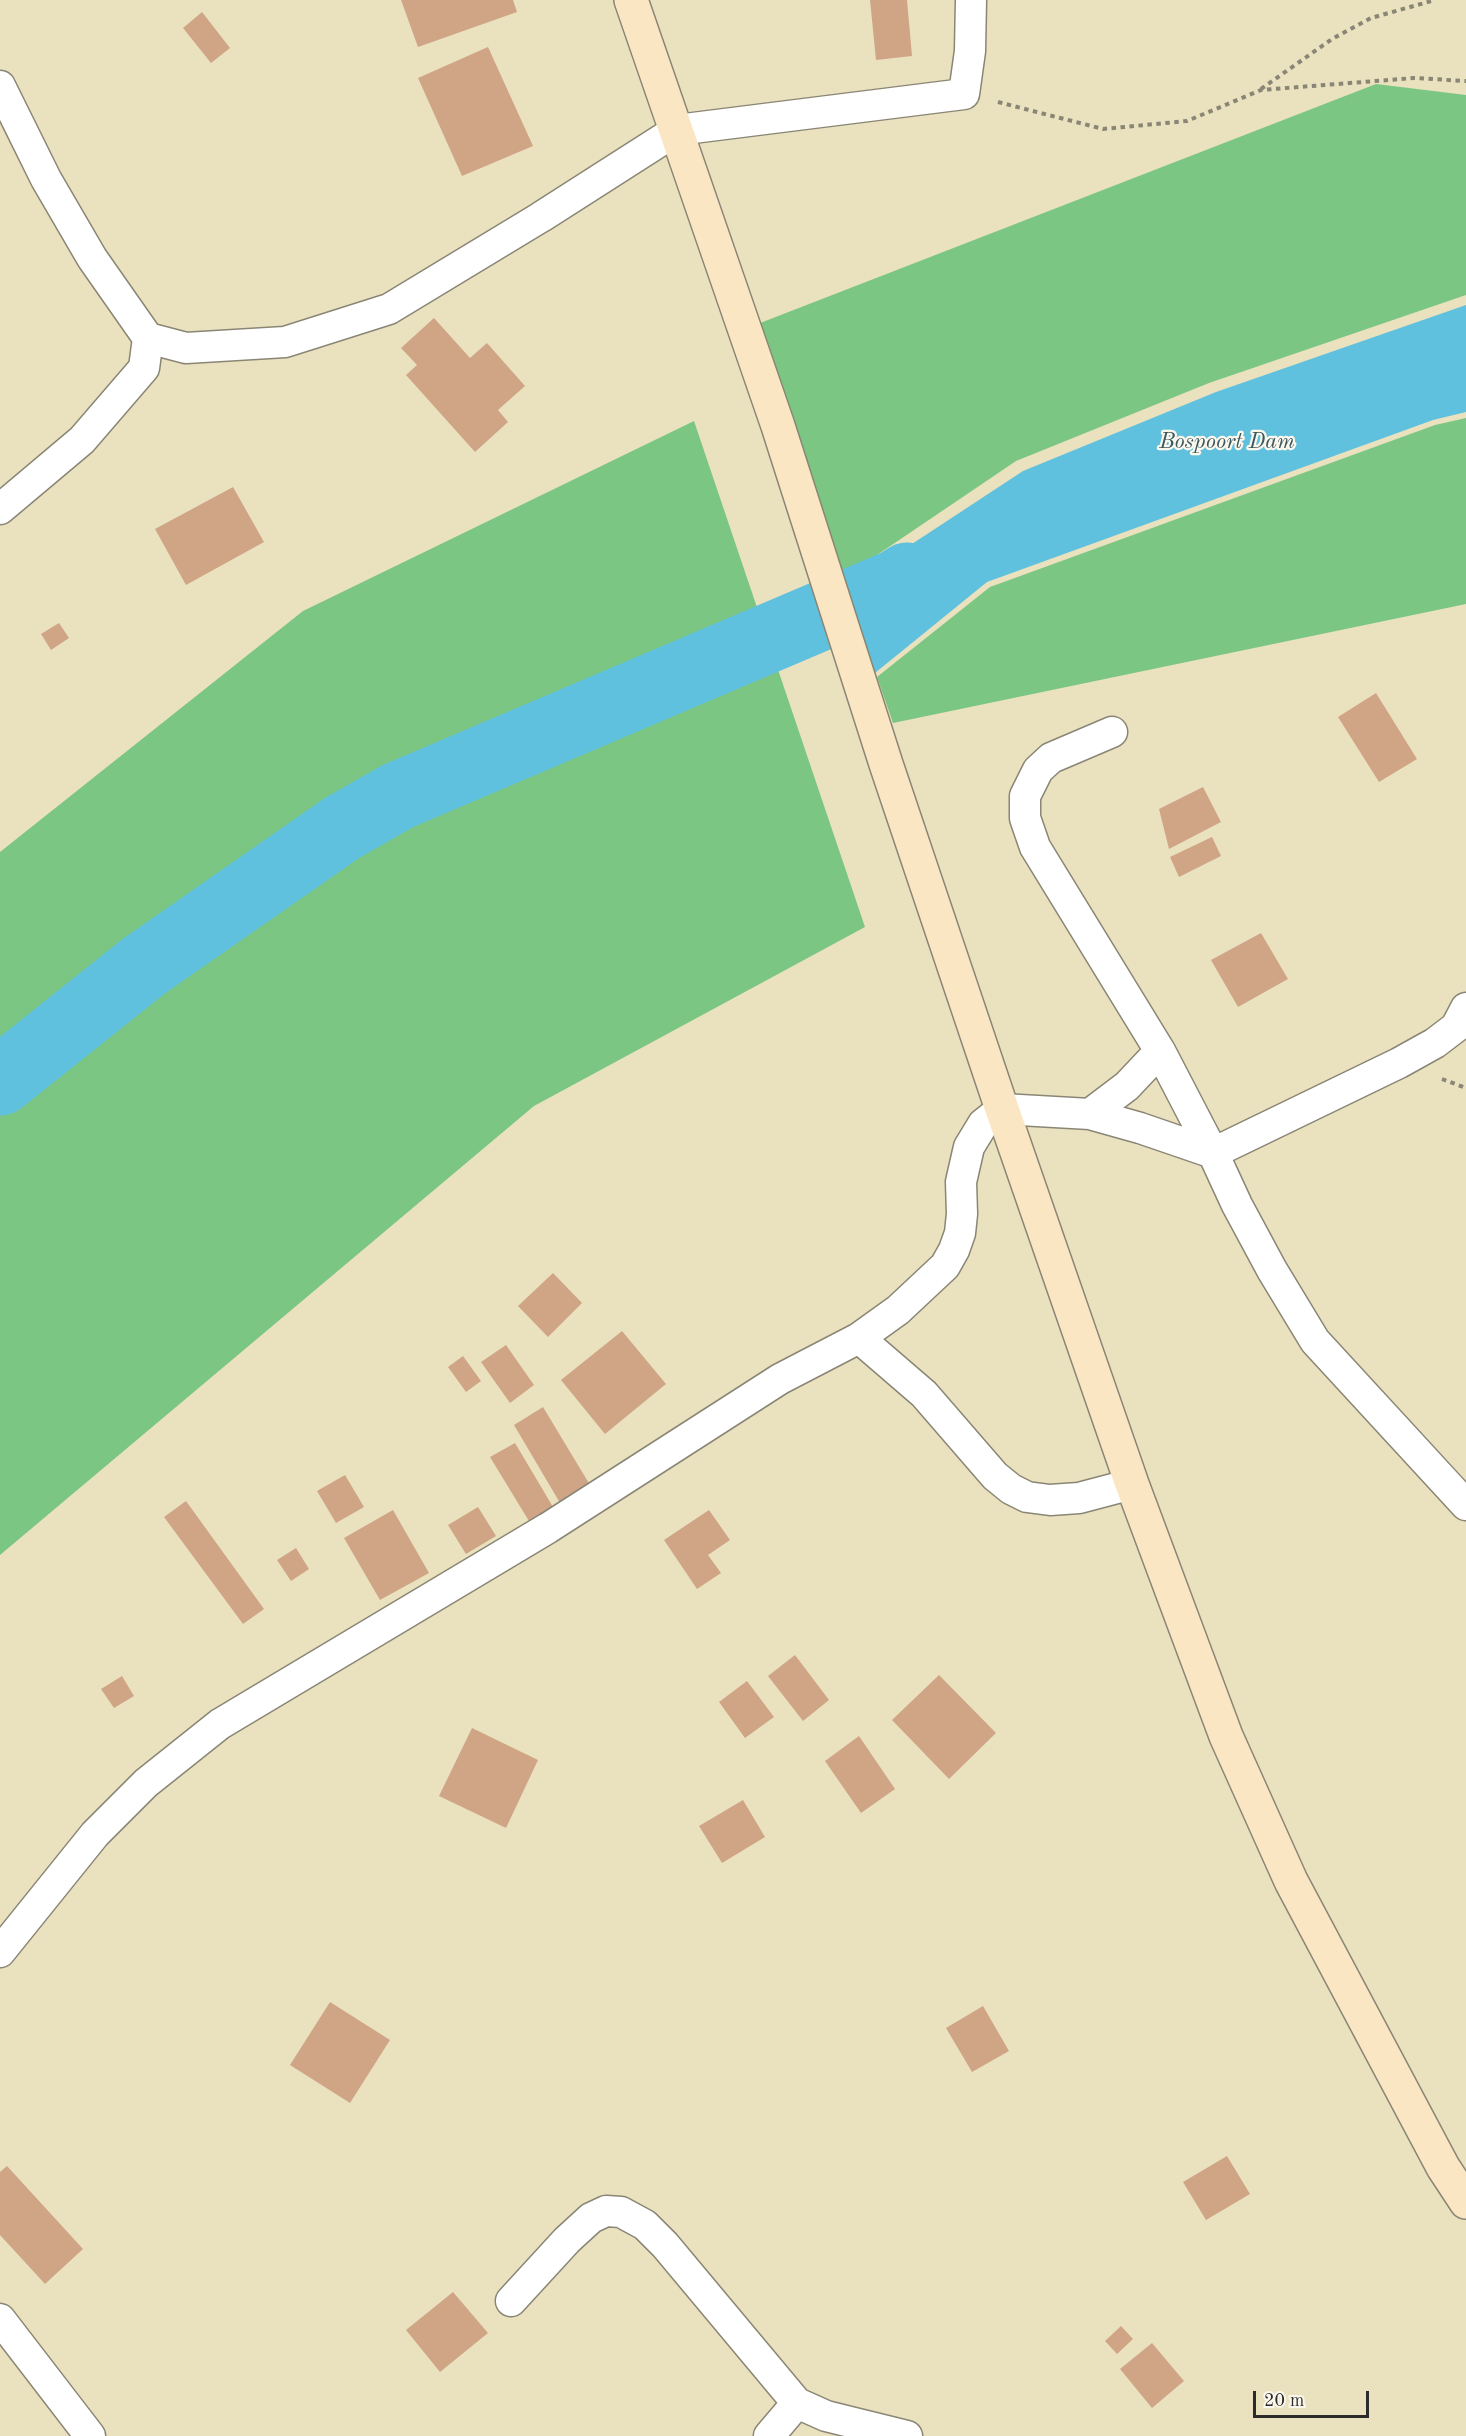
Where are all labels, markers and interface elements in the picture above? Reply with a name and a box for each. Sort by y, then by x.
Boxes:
water label: Bospoort Dam [1159,429,1295,455]
scale bar [1256,2379,1372,2417]
text: 20 m [1264,2392,1304,2410]

